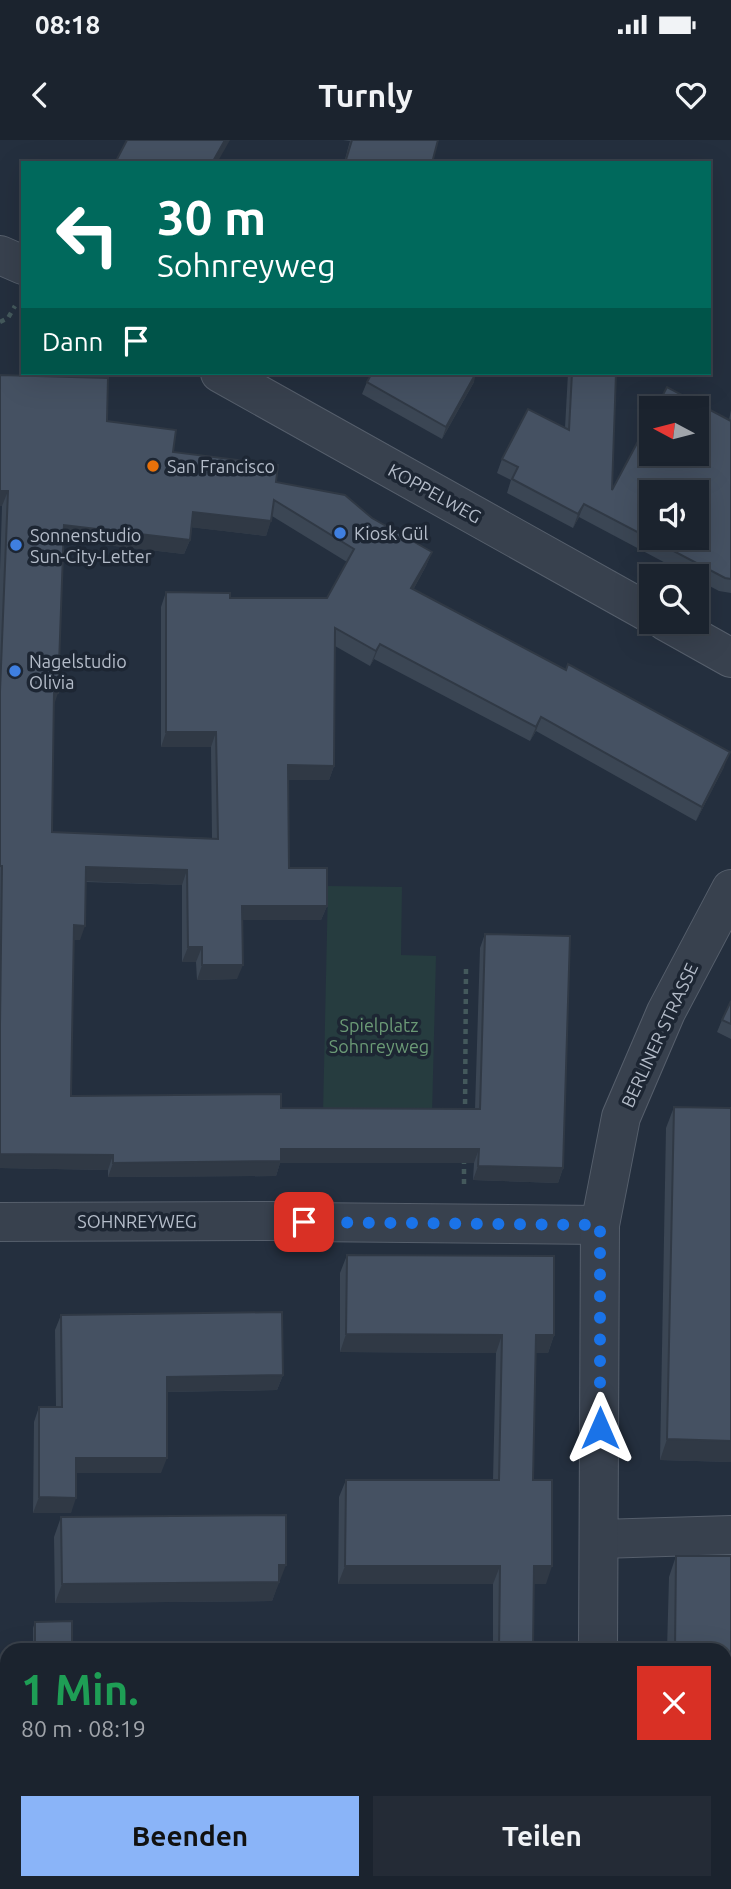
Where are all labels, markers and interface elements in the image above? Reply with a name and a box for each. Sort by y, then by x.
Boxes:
text: 08:18 [35,10,100,39]
icon: back [21,76,59,114]
icon: heart [672,76,710,114]
text: Turnly [318,77,413,113]
icon: left [42,189,133,280]
text: 30 m [157,189,266,244]
text: Sohnreyweg [157,247,336,283]
icon: arrive [117,322,155,360]
text: Dann [42,327,103,356]
north arrow [639,396,709,466]
map controls [639,396,709,634]
place label: San Francisco [167,456,275,476]
marker: San Francisco [145,458,161,474]
street label: KOPPELWEG [385,459,485,527]
button: sound [639,480,709,550]
place label: Kiosk Gül [354,523,428,543]
place label: Sonnenstudio Sun-City-Letter [30,525,152,566]
marker: Kiosk Gül [332,525,348,541]
marker: Sonnenstudio Sun-City-Letter [8,537,24,553]
button: search [639,564,709,634]
place label: Nagelstudio Olivia [29,651,127,692]
marker: Nagelstudio Olivia [7,663,23,679]
street label: BERLINER STRASSE [617,960,701,1110]
park label: Spielplatz Sohnreyweg [329,1015,429,1056]
pin [274,1192,334,1252]
icon: arrive [285,1203,323,1241]
street label: SOHNREYWEG [77,1211,197,1231]
position arrow [563,1391,637,1465]
text: 1 Min. [21,1666,139,1713]
button: close [637,1666,711,1740]
text: 80 m · 08:19 [21,1716,146,1741]
button: Beenden [21,1796,359,1876]
button: Teilen [373,1796,711,1876]

